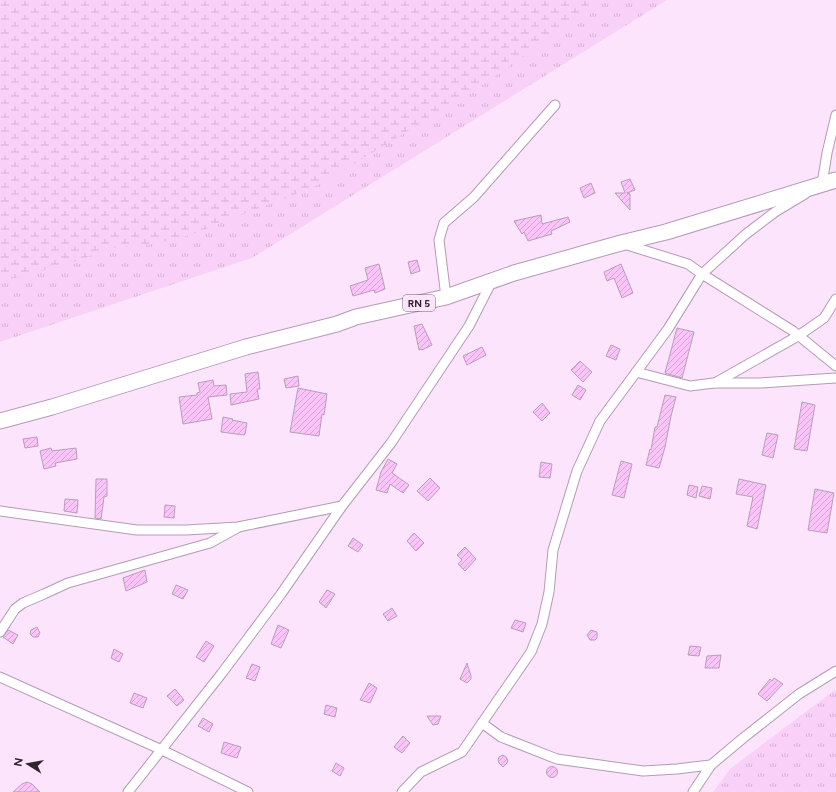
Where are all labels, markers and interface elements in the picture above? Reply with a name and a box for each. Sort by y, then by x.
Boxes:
road number: RN 5 [403,295,435,311]
north arrow [8,744,48,784]
text: N [11,757,26,768]

